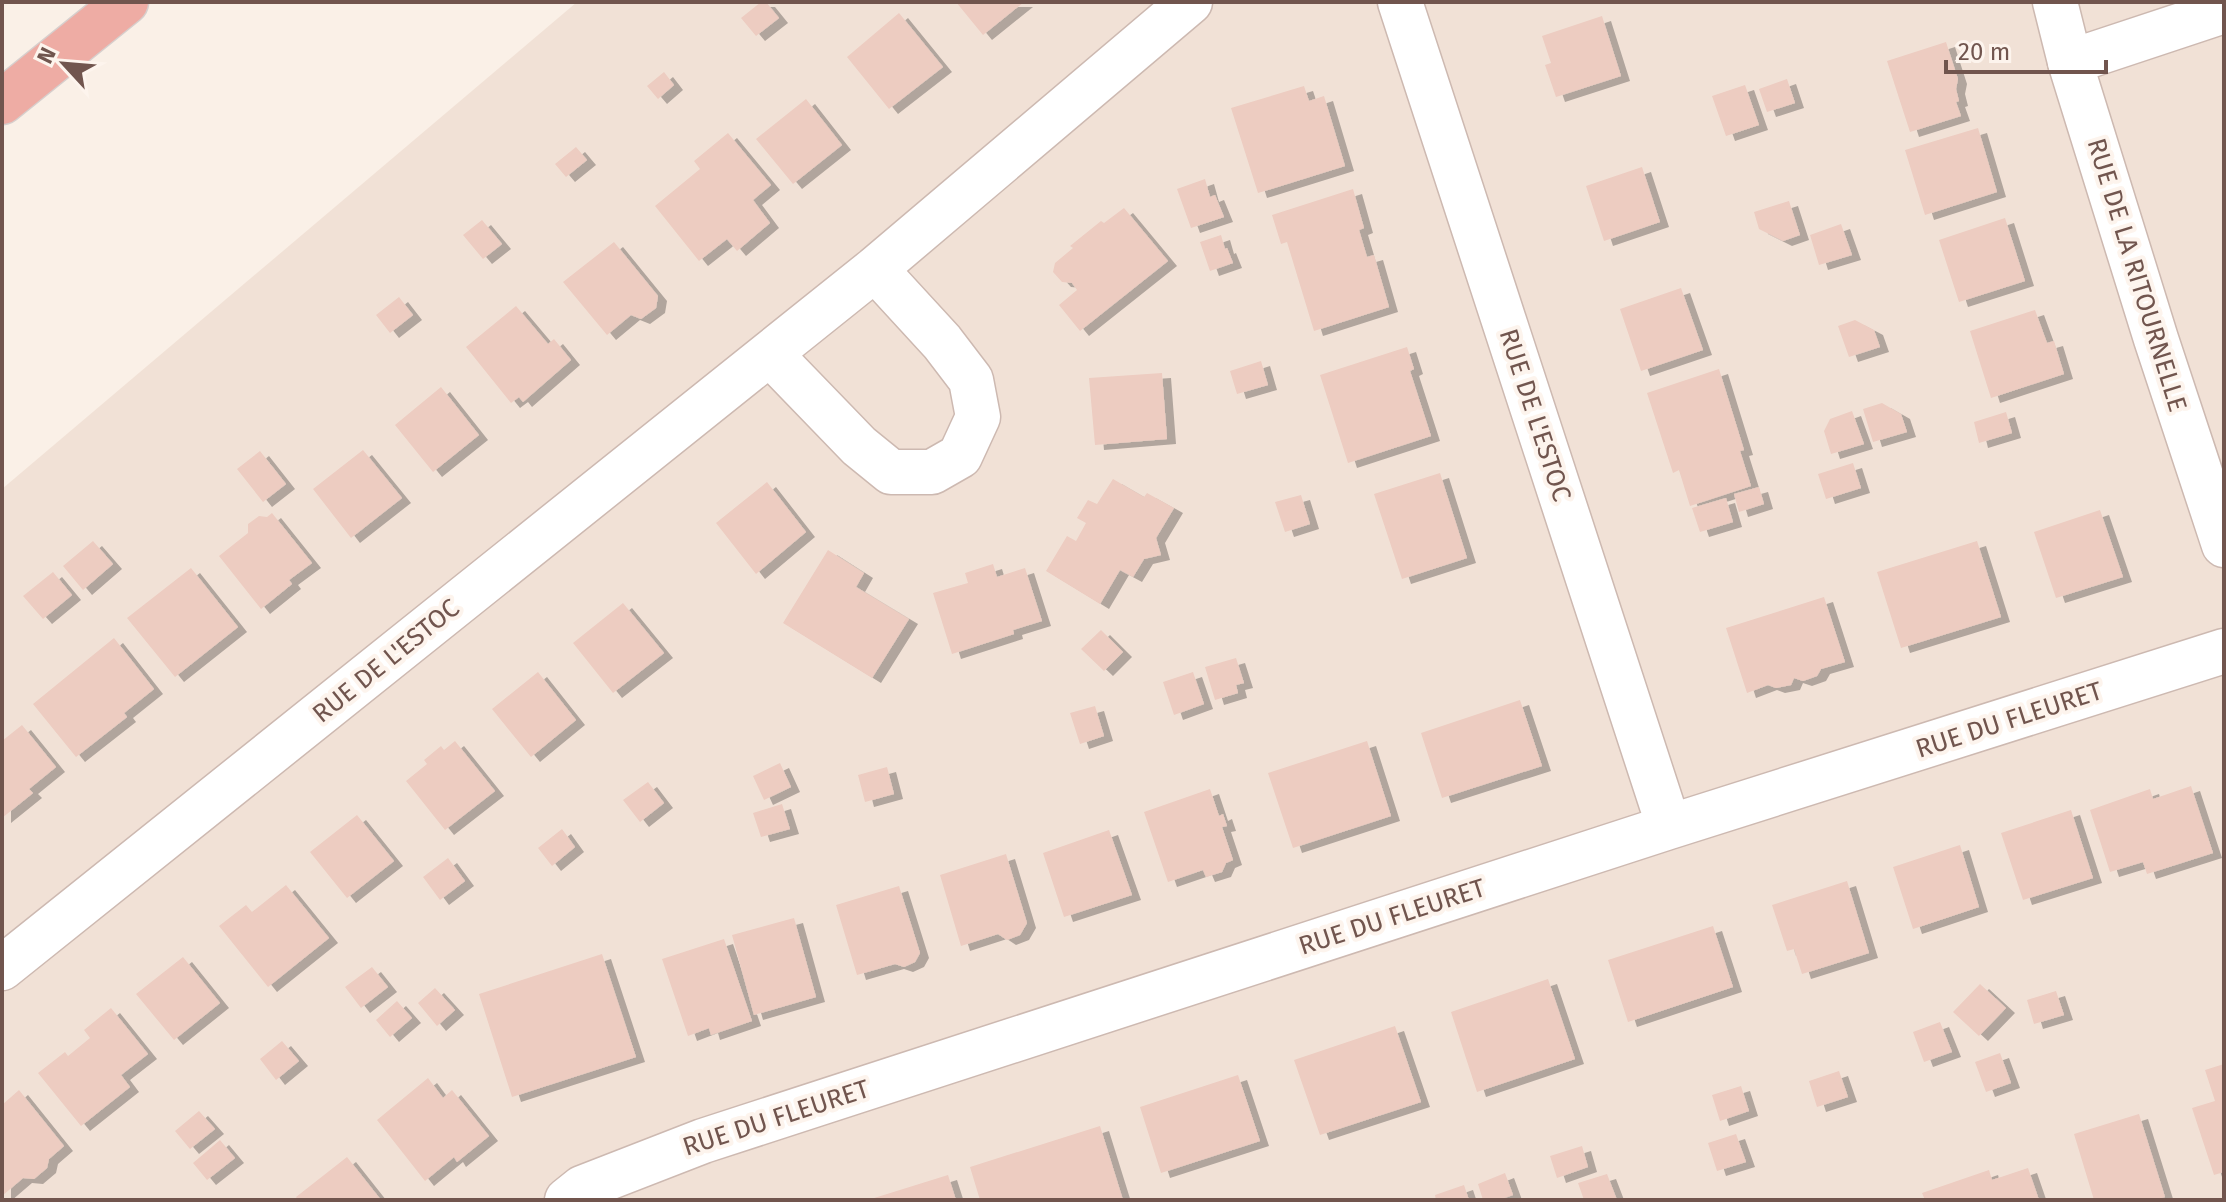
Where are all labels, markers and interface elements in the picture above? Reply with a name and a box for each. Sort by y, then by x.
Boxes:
north arrow [24,24,104,104]
scale bar [1946,24,2106,74]
text: 20 m [1958,38,2010,66]
text: N [31,43,62,68]
street label: RUE DE LA RITOURNELLE [2081,135,2193,415]
street label: RUE DE L'ESTOC [1493,325,1578,506]
street label: RUE DE L'ESTOC [307,592,466,730]
street label: RUE DU FLEURET [1912,675,2107,765]
street label: RUE DU FLEURET [1295,872,1490,962]
street label: RUE DU FLEURET [679,1073,874,1163]

